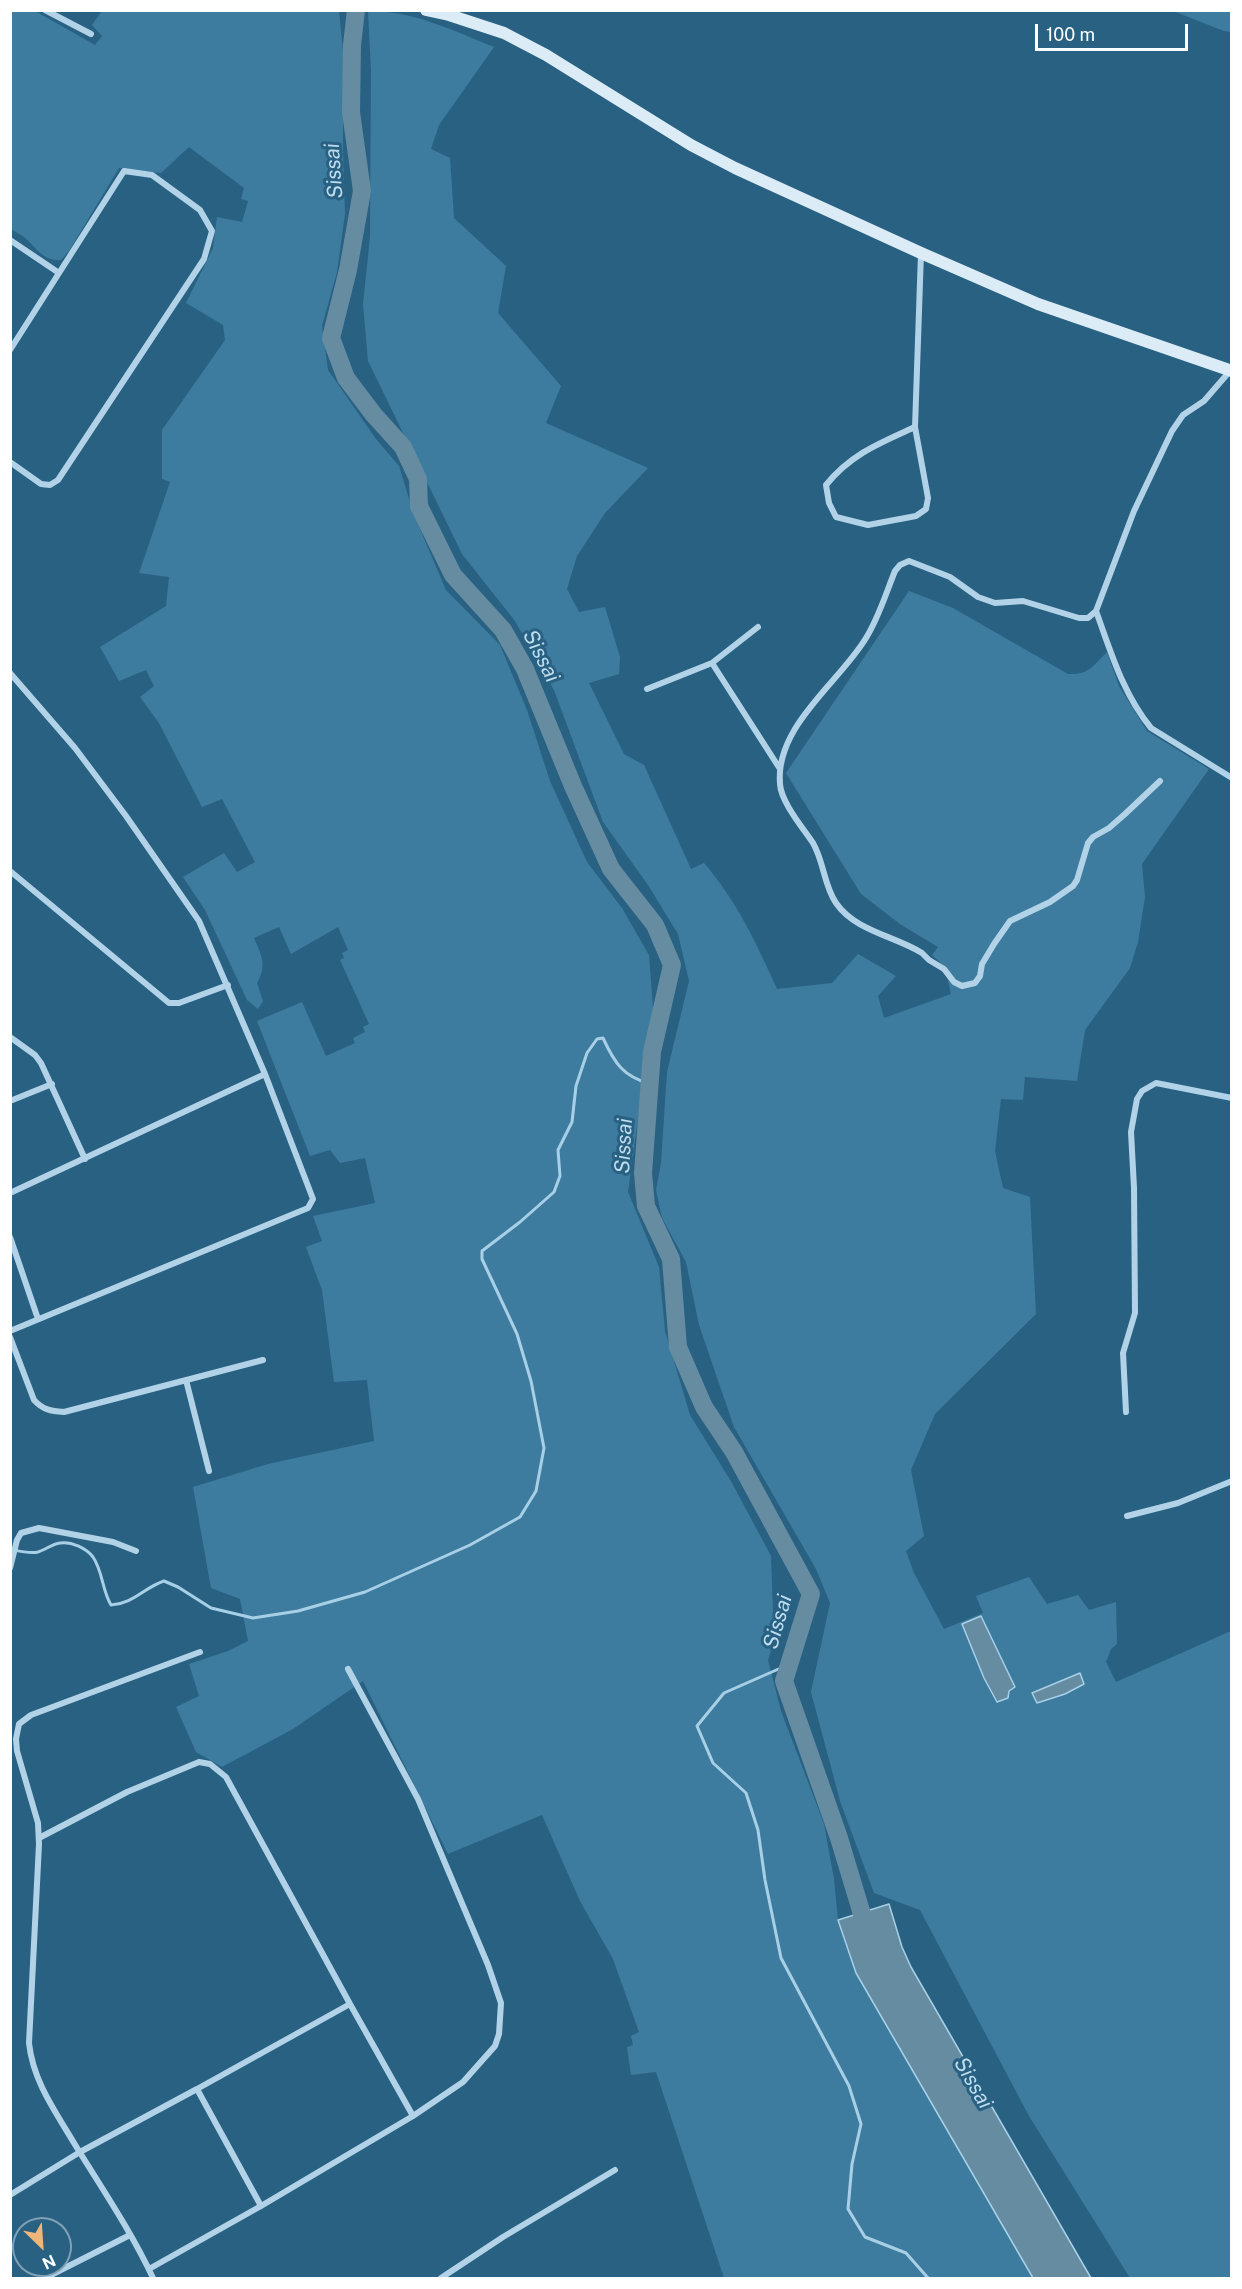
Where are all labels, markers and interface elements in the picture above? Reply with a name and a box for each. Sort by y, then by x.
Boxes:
scale bar [1038,12,1191,50]
text: 100 m [1046,24,1095,45]
water label: Sissai [319,142,349,200]
water label: Sissai [517,625,565,687]
water label: Sissai [610,1118,638,1174]
water label: Sissai [758,1592,798,1652]
water label: Sissai [948,2053,998,2113]
north arrow [12,2217,72,2277]
text: N [39,2251,59,2273]

